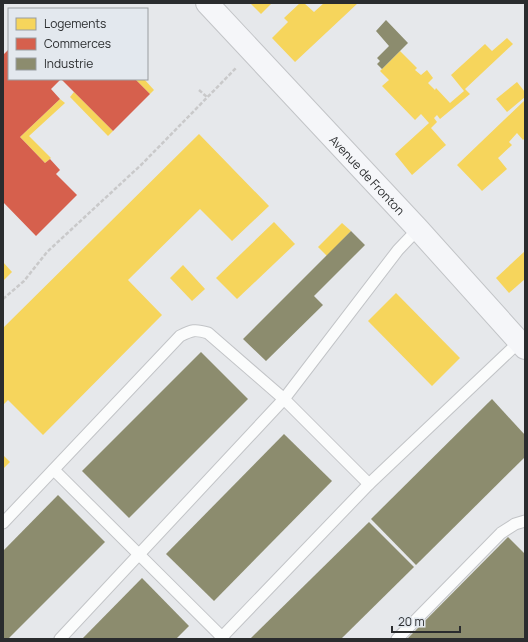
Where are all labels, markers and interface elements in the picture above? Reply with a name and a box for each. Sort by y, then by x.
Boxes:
legend [8,8,148,80]
text: Logements [44,15,106,32]
text: Commerces [44,35,111,52]
text: Industrie [44,55,93,72]
street label: Avenue de Fronton [326,131,409,218]
scale bar [392,608,460,634]
text: 20 m [398,613,425,630]

